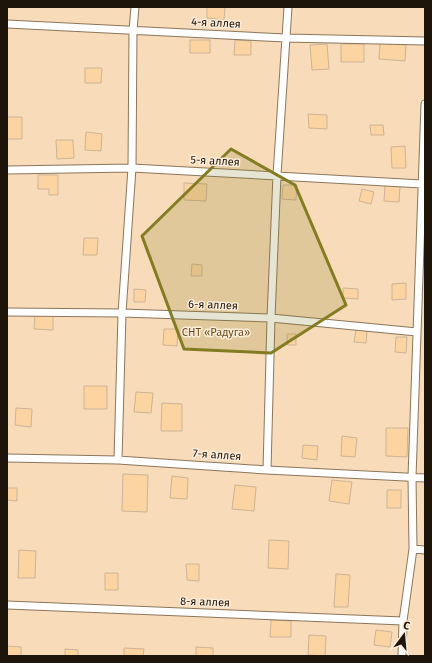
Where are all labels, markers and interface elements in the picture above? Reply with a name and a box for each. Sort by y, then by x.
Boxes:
street label: 4-я аллея [191,15,241,31]
street label: 5-я аллея [190,153,240,169]
street label: 6-я аллея [188,298,238,312]
park label: СНТ «Радуга» [182,326,250,339]
street label: 7-я аллея [192,447,242,463]
street label: 8-я аллея [180,595,230,609]
north arrow [384,615,424,655]
text: С [402,619,412,633]

